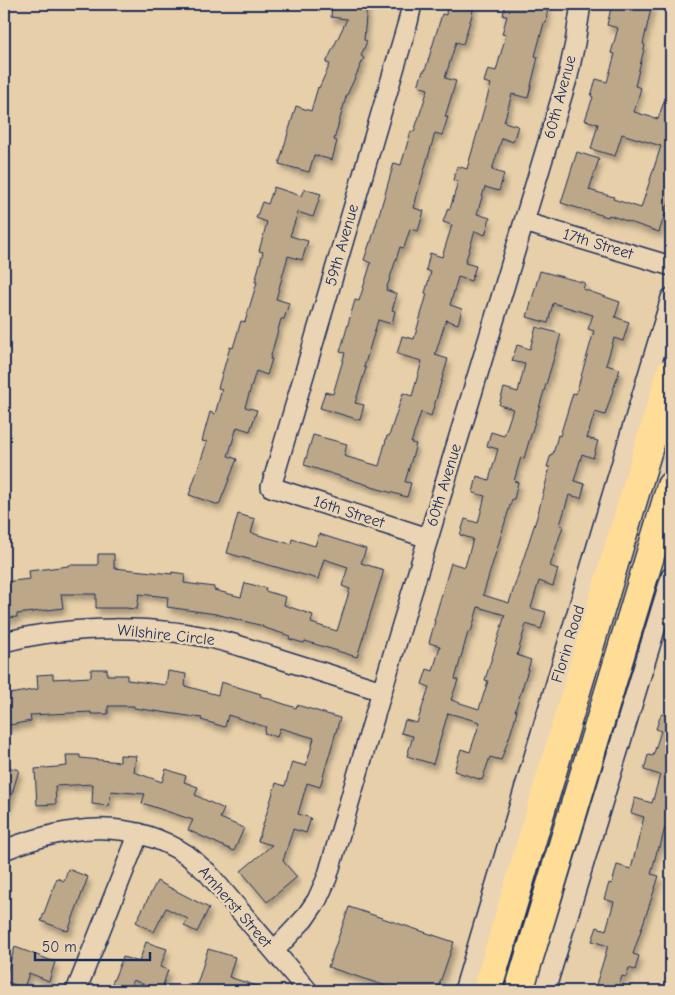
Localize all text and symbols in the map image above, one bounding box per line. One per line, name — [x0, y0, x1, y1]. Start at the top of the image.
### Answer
street label: 60th Avenue — [540, 53, 580, 141]
street label: 59th Avenue — [322, 202, 362, 288]
street label: 17th Street — [561, 225, 636, 263]
street label: 60th Avenue — [423, 441, 465, 529]
street label: 16th Street — [311, 492, 387, 532]
street label: Florin Road — [548, 603, 588, 685]
street label: Wilshire Circle — [116, 621, 216, 649]
street label: Amherst Street — [195, 863, 276, 952]
scale bar — [35, 930, 150, 962]
text: 50 m — [42, 938, 77, 956]

